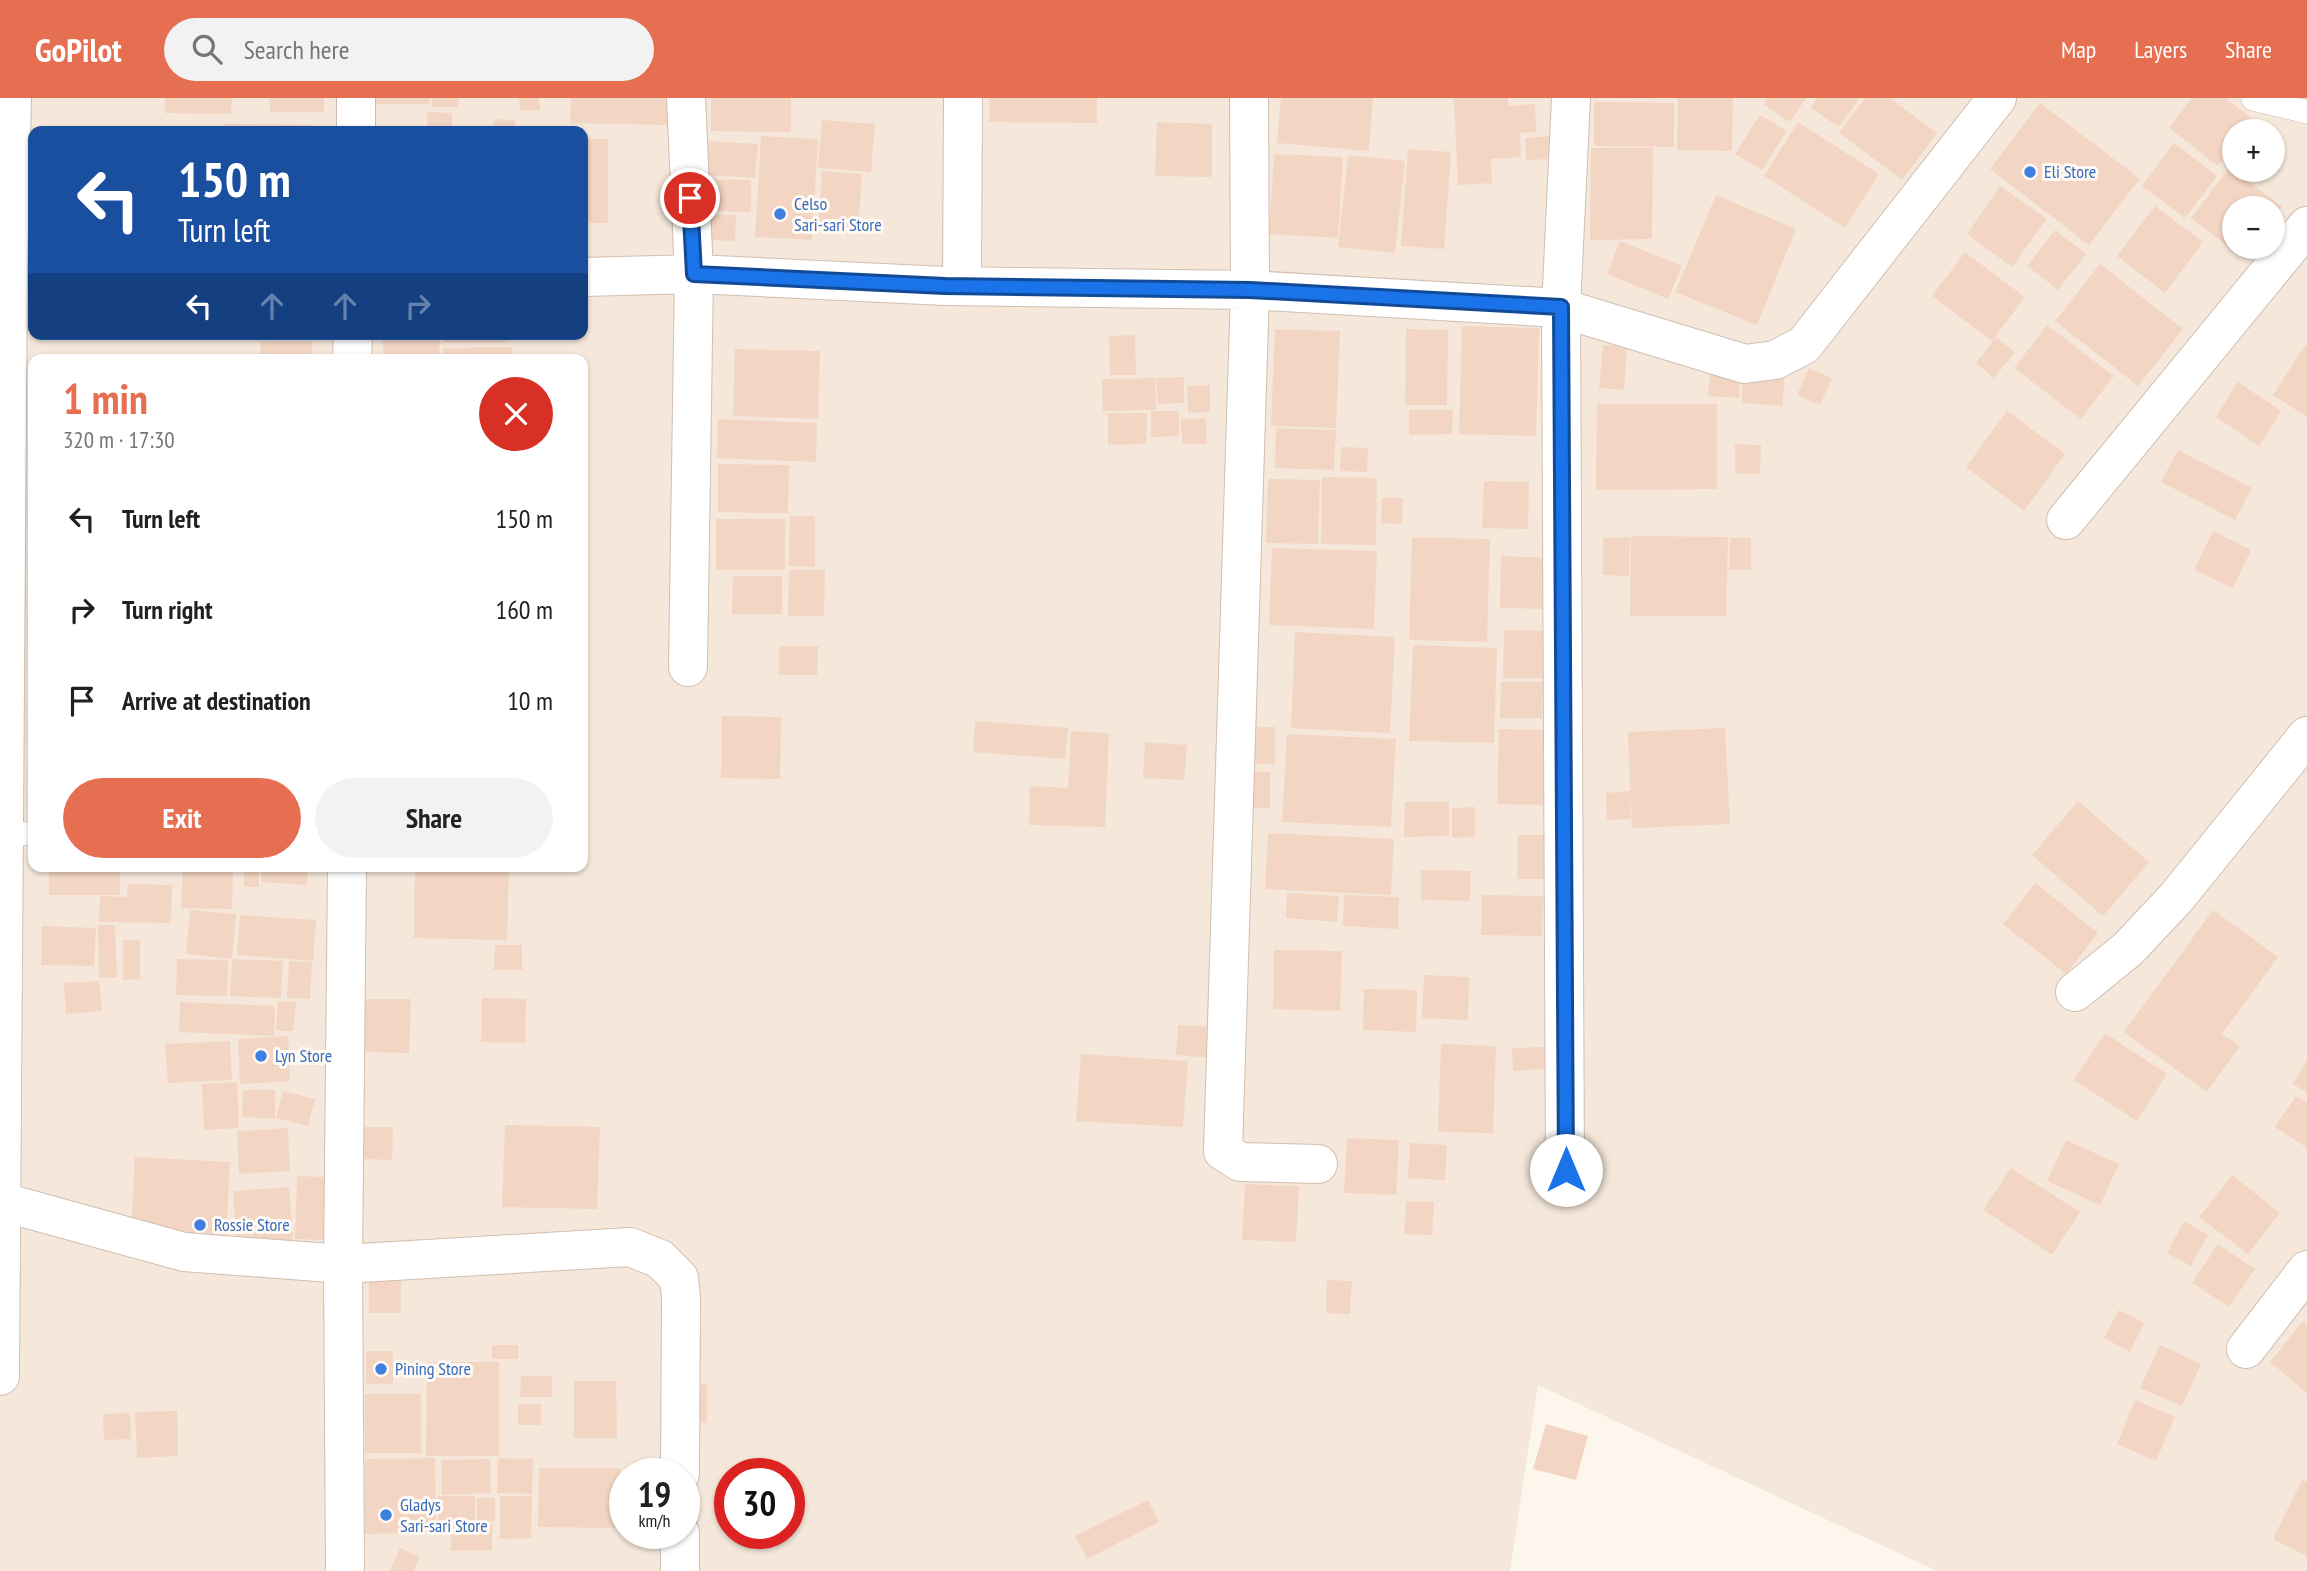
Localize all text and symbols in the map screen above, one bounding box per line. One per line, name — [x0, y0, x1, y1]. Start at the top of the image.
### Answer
search box — [164, 18, 654, 81]
text: GoPilot — [35, 28, 122, 71]
icon: search — [188, 30, 226, 68]
text: Search here — [244, 33, 349, 66]
text: Map — [2061, 34, 2096, 65]
text: Layers — [2134, 34, 2187, 65]
text: Share — [2225, 34, 2272, 65]
map controls — [2222, 119, 2285, 259]
button: + — [2222, 119, 2285, 182]
text: 150 m — [178, 147, 291, 211]
icon: left — [63, 154, 154, 245]
place label: Eli Store — [2044, 160, 2096, 183]
marker: Eli Store — [2022, 164, 2038, 180]
pin — [660, 168, 720, 228]
icon: arrive — [671, 179, 709, 217]
place label: Celso Sari-sari Store — [794, 192, 882, 236]
button: − — [2222, 196, 2285, 259]
marker: Celso Sari-sari Store — [772, 206, 788, 222]
text: Turn left — [178, 209, 270, 251]
icon: left — [180, 287, 218, 325]
icon: ahead — [253, 287, 291, 325]
icon: ahead — [326, 287, 364, 325]
icon: right — [399, 287, 437, 325]
text: 1 min — [63, 371, 148, 426]
button: close — [479, 377, 553, 451]
text: 320 m · 17:30 — [63, 425, 175, 454]
icon: left — [63, 500, 101, 538]
text: Turn left — [122, 502, 200, 535]
text: 150 m — [495, 502, 553, 535]
icon: right — [63, 591, 101, 629]
text: Turn right — [122, 593, 213, 626]
text: 160 m — [495, 593, 553, 626]
icon: arrive — [63, 682, 101, 720]
text: Arrive at destination — [122, 684, 311, 717]
text: 10 m — [507, 684, 553, 717]
button: Exit — [63, 778, 301, 858]
button: Share — [315, 778, 553, 858]
place label: Lyn Store — [275, 1044, 332, 1067]
marker: Lyn Store — [253, 1048, 269, 1064]
position arrow — [1529, 1133, 1603, 1207]
place label: Rossie Store — [214, 1213, 290, 1236]
marker: Rossie Store — [192, 1217, 208, 1233]
place label: Pining Store — [395, 1357, 471, 1380]
marker: Pining Store — [373, 1361, 389, 1377]
speed limit sign: 30 — [714, 1458, 805, 1549]
text: 19 — [638, 1471, 671, 1517]
place label: Gladys Sari-sari Store — [400, 1493, 488, 1537]
marker: Gladys Sari-sari Store — [378, 1507, 394, 1523]
text: km/h — [639, 1509, 670, 1532]

